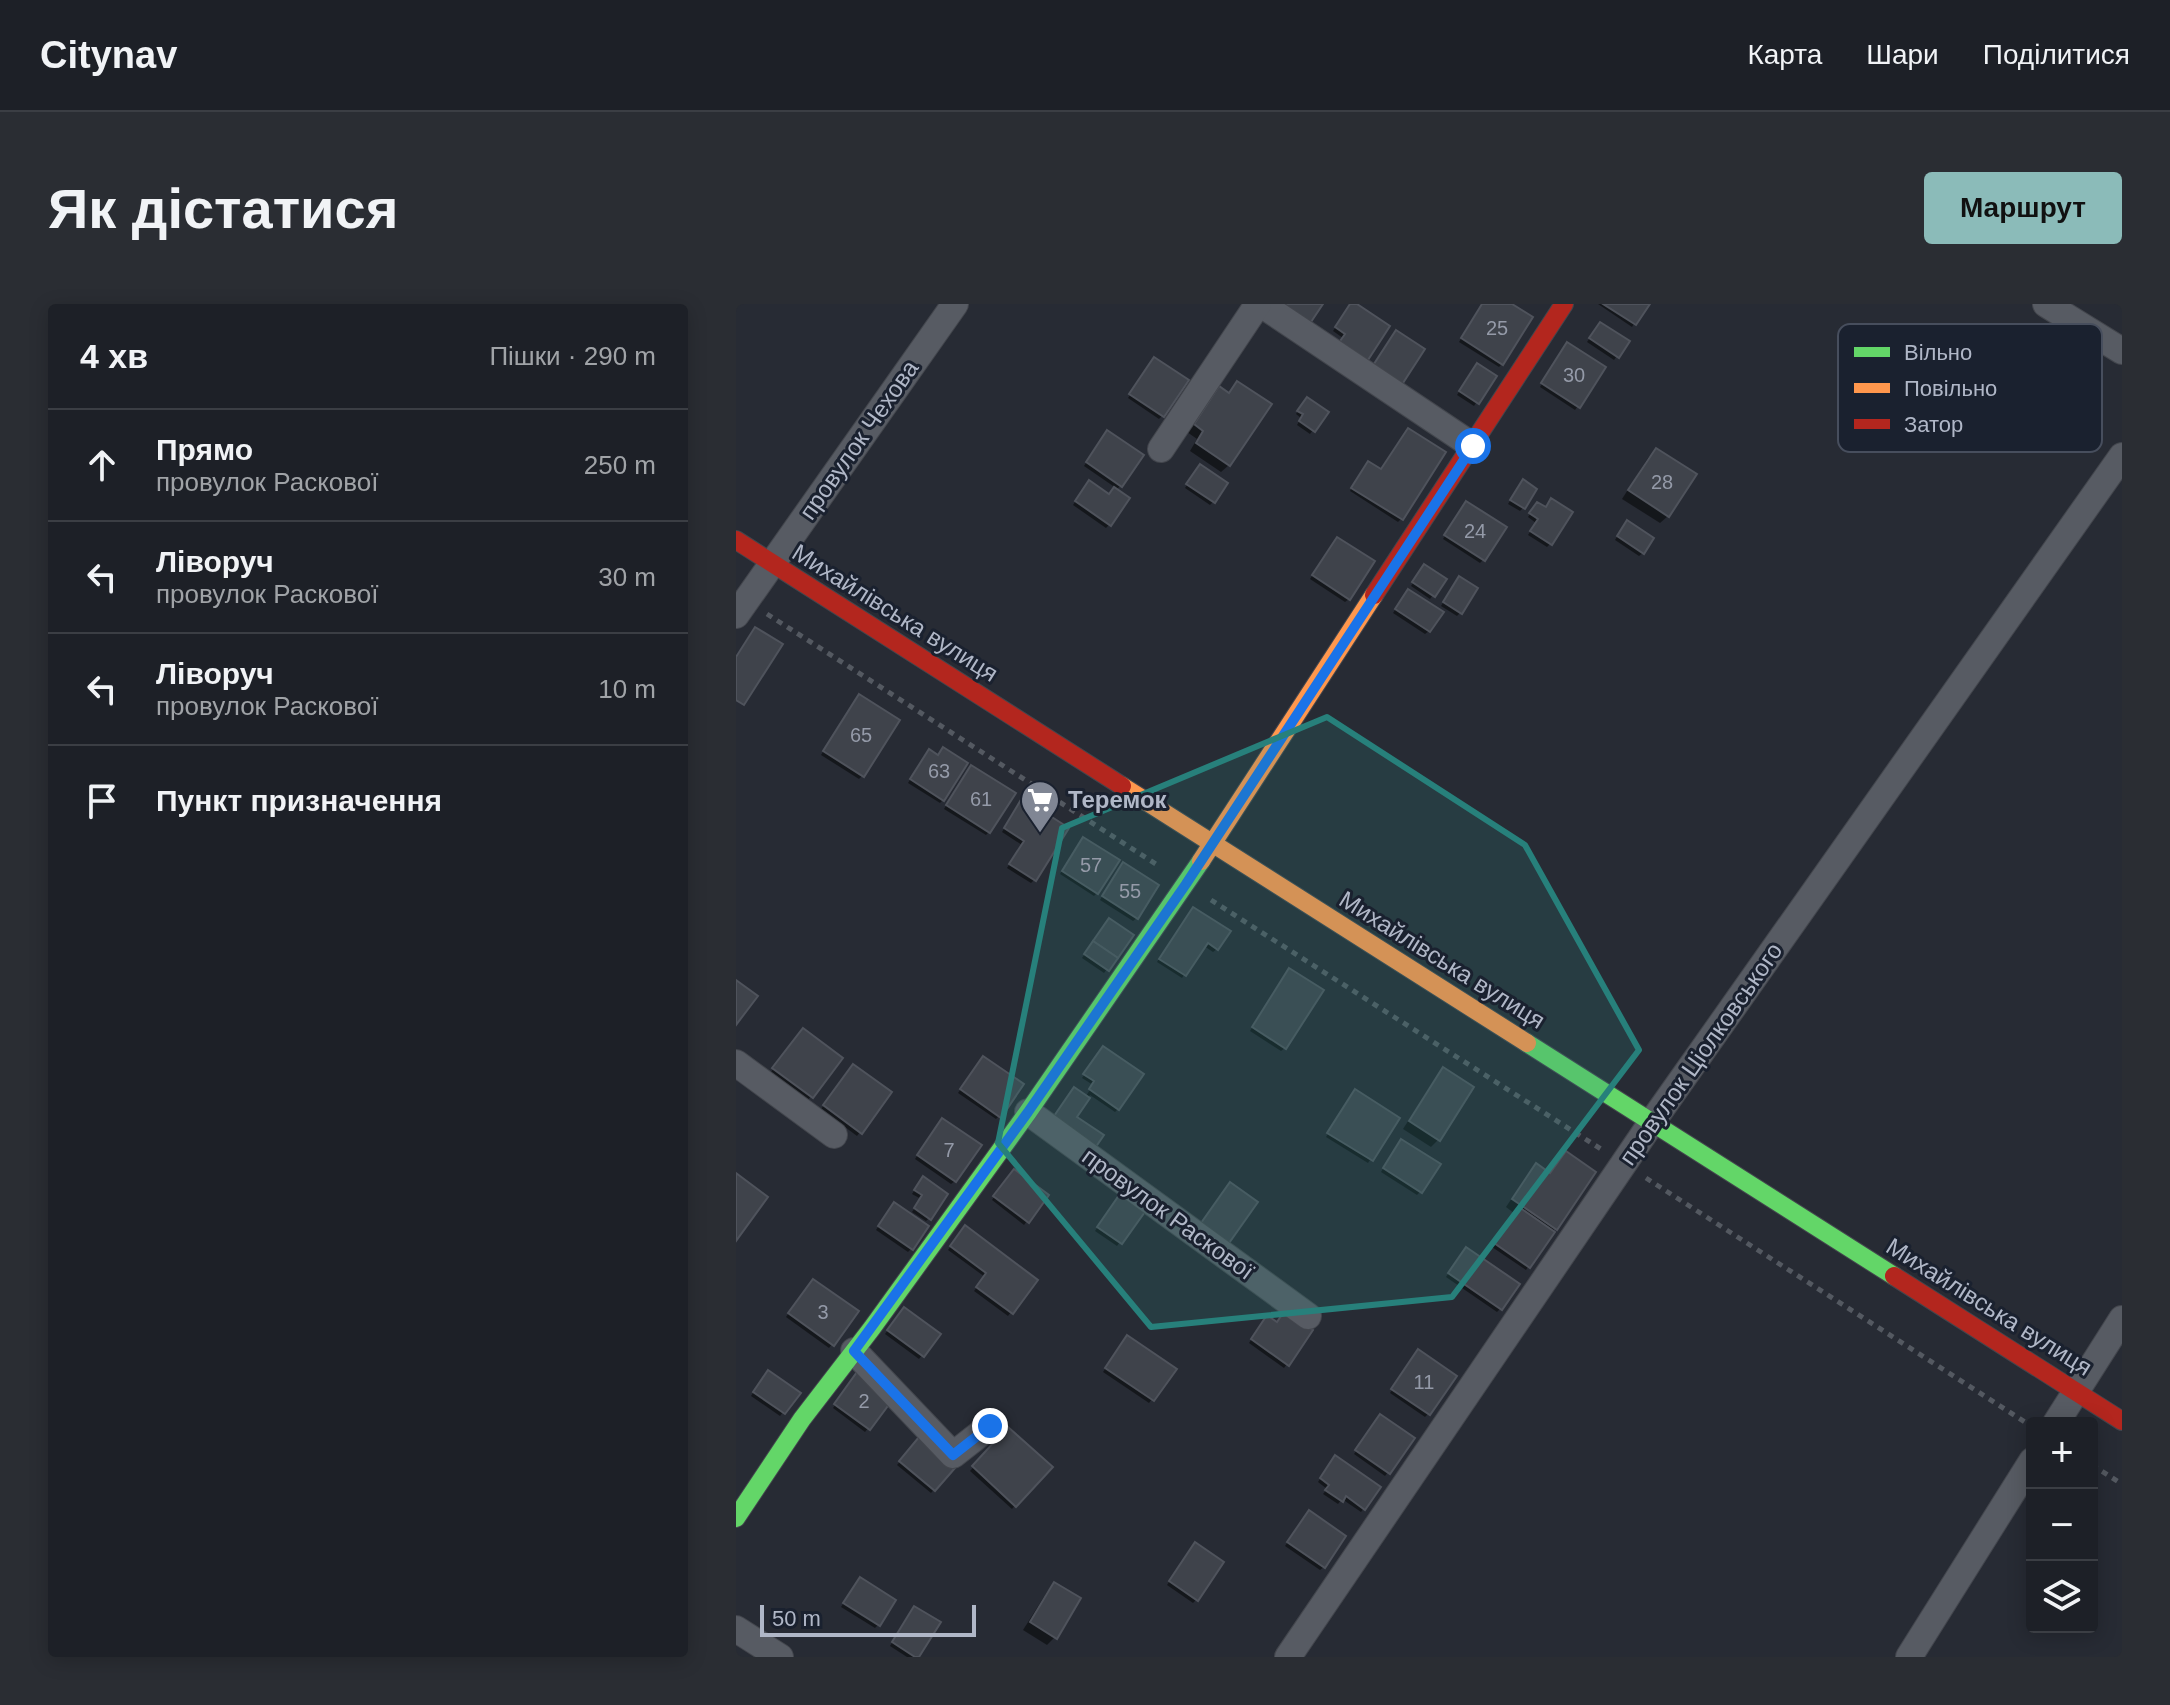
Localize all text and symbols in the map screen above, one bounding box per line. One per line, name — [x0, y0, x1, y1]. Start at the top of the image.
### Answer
text: Citynav — [40, 34, 177, 76]
text: Карта — [1747, 39, 1822, 70]
text: Шари — [1866, 39, 1939, 70]
text: Поділитися — [1983, 39, 2130, 70]
button: Маршрут — [1924, 172, 2122, 244]
text: Як дістатися — [48, 177, 398, 240]
house number: 25 — [1486, 317, 1508, 339]
legend — [1838, 324, 2102, 452]
text: 4 хв — [80, 337, 148, 375]
text: Вільно — [1904, 340, 1972, 365]
text: Пішки · 290 m — [489, 341, 656, 371]
street label: провулок Чехова — [794, 354, 924, 524]
house number: 30 — [1563, 364, 1585, 386]
text: Повільно — [1904, 376, 1997, 401]
text: Затор — [1904, 412, 1963, 437]
route start — [1455, 428, 1491, 464]
text: Прямо — [156, 433, 253, 466]
icon: ahead — [80, 443, 124, 487]
text: 250 m — [584, 450, 656, 480]
text: провулок Раскової — [156, 467, 378, 497]
house number: 28 — [1651, 471, 1673, 493]
house number: 24 — [1464, 520, 1486, 542]
street label: Михайлівська вулиця — [788, 538, 1003, 687]
text: Ліворуч — [156, 545, 274, 578]
icon: left — [80, 555, 124, 599]
text: 30 m — [598, 562, 656, 592]
text: провулок Раскової — [156, 579, 378, 609]
text: Ліворуч — [156, 657, 274, 690]
icon: left — [80, 667, 124, 711]
text: 10 m — [598, 674, 656, 704]
text: провулок Раскової — [156, 691, 378, 721]
house number: 65 — [850, 724, 872, 746]
house number: 63 — [928, 760, 950, 782]
icon: arrive — [80, 779, 124, 823]
supermarket icon: Теремок — [1019, 779, 1061, 834]
text: Пункт призначення — [156, 784, 442, 817]
place label: Теремок — [1068, 786, 1168, 813]
house number: 61 — [970, 788, 992, 810]
house number: 57 — [1080, 854, 1102, 876]
house number: 55 — [1119, 880, 1141, 902]
street label: Михайлівська вулиця — [1335, 885, 1550, 1034]
street label: провулок Ціолковського — [1614, 937, 1788, 1170]
house number: 7 — [943, 1139, 955, 1161]
street label: провулок Раскової — [1077, 1142, 1260, 1285]
street label: Михайлівська вулиця — [1882, 1232, 2097, 1381]
house number: 3 — [817, 1301, 829, 1323]
house number: 11 — [1414, 1371, 1434, 1393]
house number: 2 — [858, 1390, 870, 1412]
route end — [972, 1408, 1008, 1444]
map controls — [2026, 1417, 2098, 1633]
button: + — [2026, 1417, 2098, 1489]
button: − — [2026, 1489, 2098, 1561]
button: layers — [2026, 1561, 2098, 1633]
scale bar — [760, 1601, 976, 1637]
text: 50 m — [772, 1606, 821, 1631]

